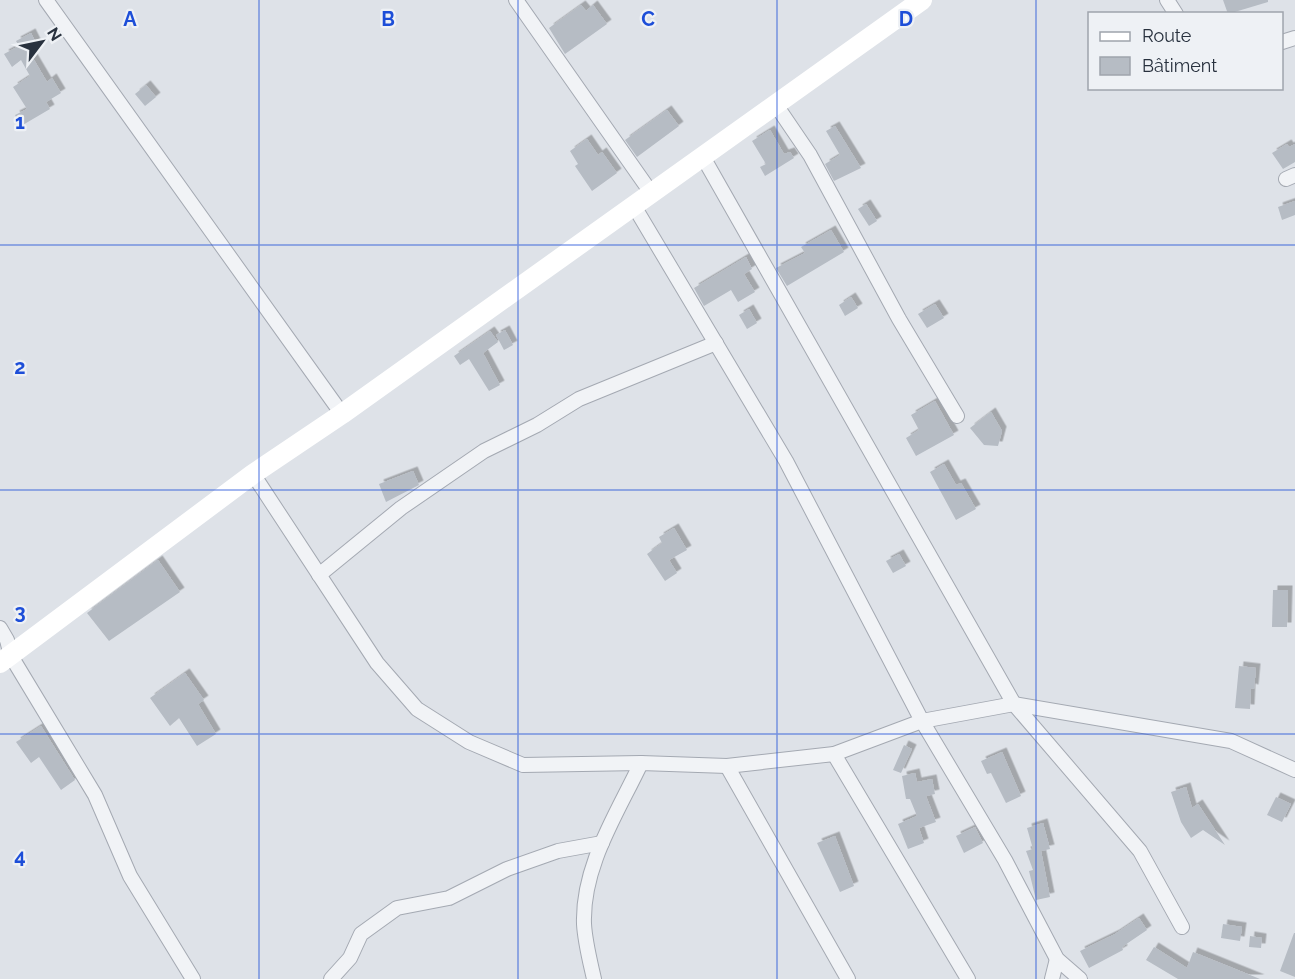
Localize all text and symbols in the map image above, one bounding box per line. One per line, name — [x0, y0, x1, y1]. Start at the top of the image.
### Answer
text: A — [123, 7, 137, 31]
text: B — [381, 7, 395, 31]
text: C — [641, 7, 655, 31]
text: D — [899, 7, 913, 31]
north arrow — [12, 12, 72, 72]
legend — [1088, 12, 1283, 90]
text: N — [43, 24, 66, 45]
text: Route — [1142, 25, 1192, 46]
text: Bâtiment — [1142, 55, 1217, 76]
text: 1 — [15, 110, 25, 134]
text: 2 — [14, 355, 26, 379]
text: 3 — [14, 600, 26, 624]
text: 4 — [14, 844, 26, 868]

